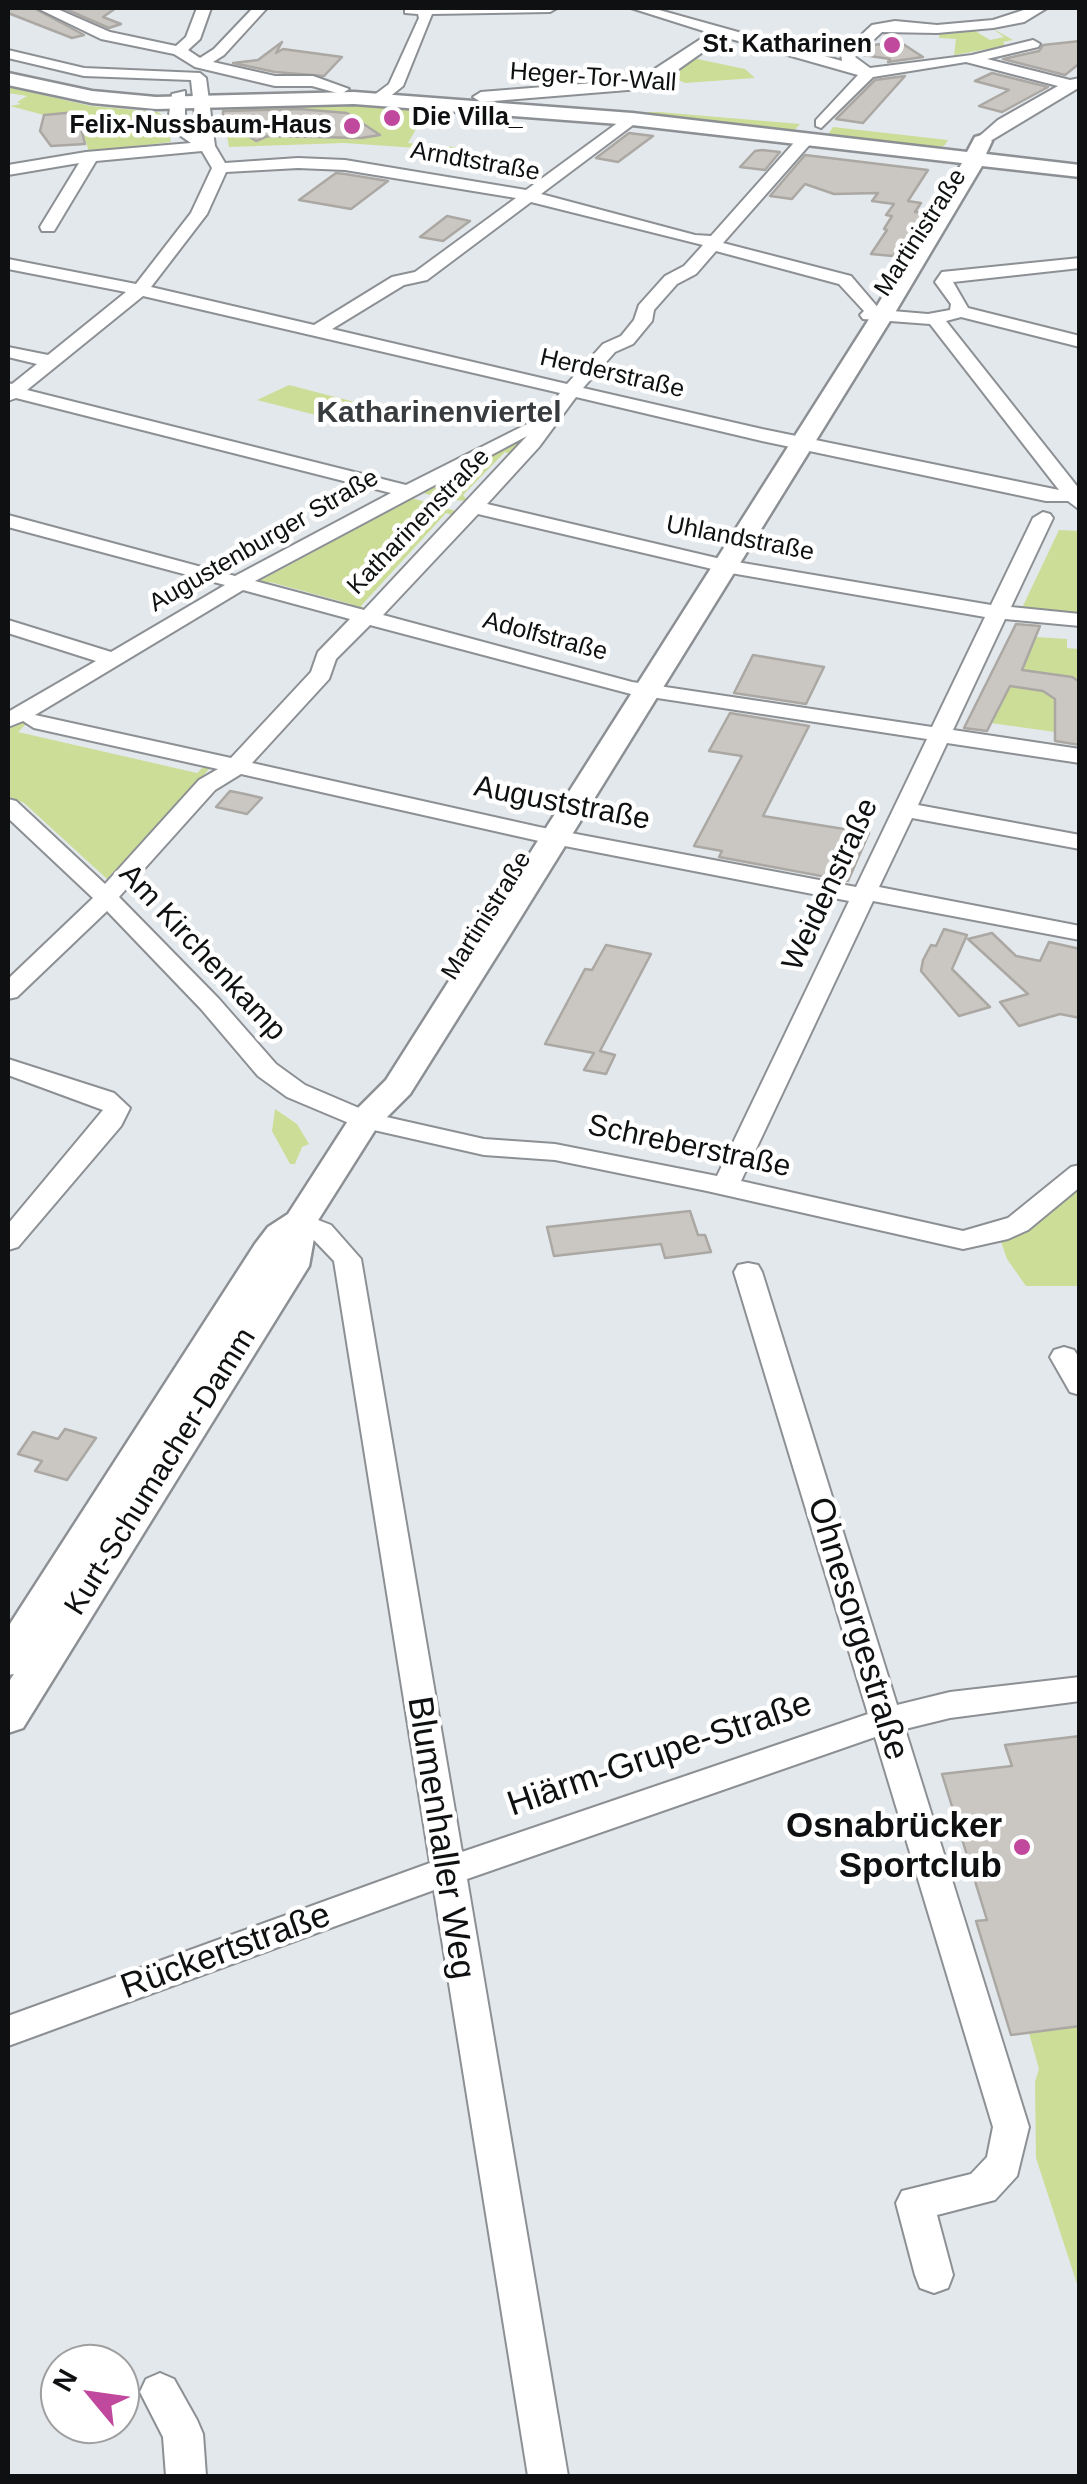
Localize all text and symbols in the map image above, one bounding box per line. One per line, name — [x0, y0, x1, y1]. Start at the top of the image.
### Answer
place label: St. Katharinen — [703, 30, 872, 60]
marker: St. Katharinen — [881, 34, 903, 56]
street label: Heger-Tor-Wall — [509, 57, 677, 99]
place label: Die Villa_ — [412, 103, 523, 133]
marker: Die Villa_ — [381, 107, 403, 129]
place label: Felix-Nussbaum-Haus — [69, 111, 332, 141]
marker: Felix-Nussbaum-Haus — [341, 115, 363, 137]
street label: Arndtstraße — [408, 136, 542, 188]
street label: Martinistraße — [869, 164, 973, 302]
street label: Herderstraße — [537, 343, 687, 405]
district label: Katharinenviertel — [316, 396, 562, 432]
street label: Katharinenstraße — [342, 443, 496, 601]
street label: Augustenburger Straße — [144, 463, 384, 619]
street label: Uhlandstraße — [663, 510, 817, 568]
street label: Adolfstraße — [479, 606, 611, 668]
street label: Auguststraße — [471, 769, 653, 839]
street label: Weidenstraße — [775, 793, 887, 977]
street label: Martinistraße — [436, 846, 538, 986]
street label: Am Kirchenkamp — [111, 857, 293, 1049]
street label: Schreberstraße — [584, 1108, 794, 1186]
street label: Kurt-Schumacher-Damm — [58, 1322, 264, 1622]
street label: Ohnesorgestraße — [797, 1493, 917, 1765]
street label: Hiärm-Grupe-Straße — [502, 1683, 818, 1827]
street label: Blumenhaller Weg — [397, 1694, 483, 1982]
place label: Osnabrücker Sportclub — [786, 1806, 1002, 1888]
marker: Osnabrücker Sportclub — [1011, 1836, 1033, 1858]
street label: Rückertstraße — [116, 1895, 336, 2009]
north arrow — [40, 2344, 140, 2444]
text: N — [47, 2364, 84, 2397]

